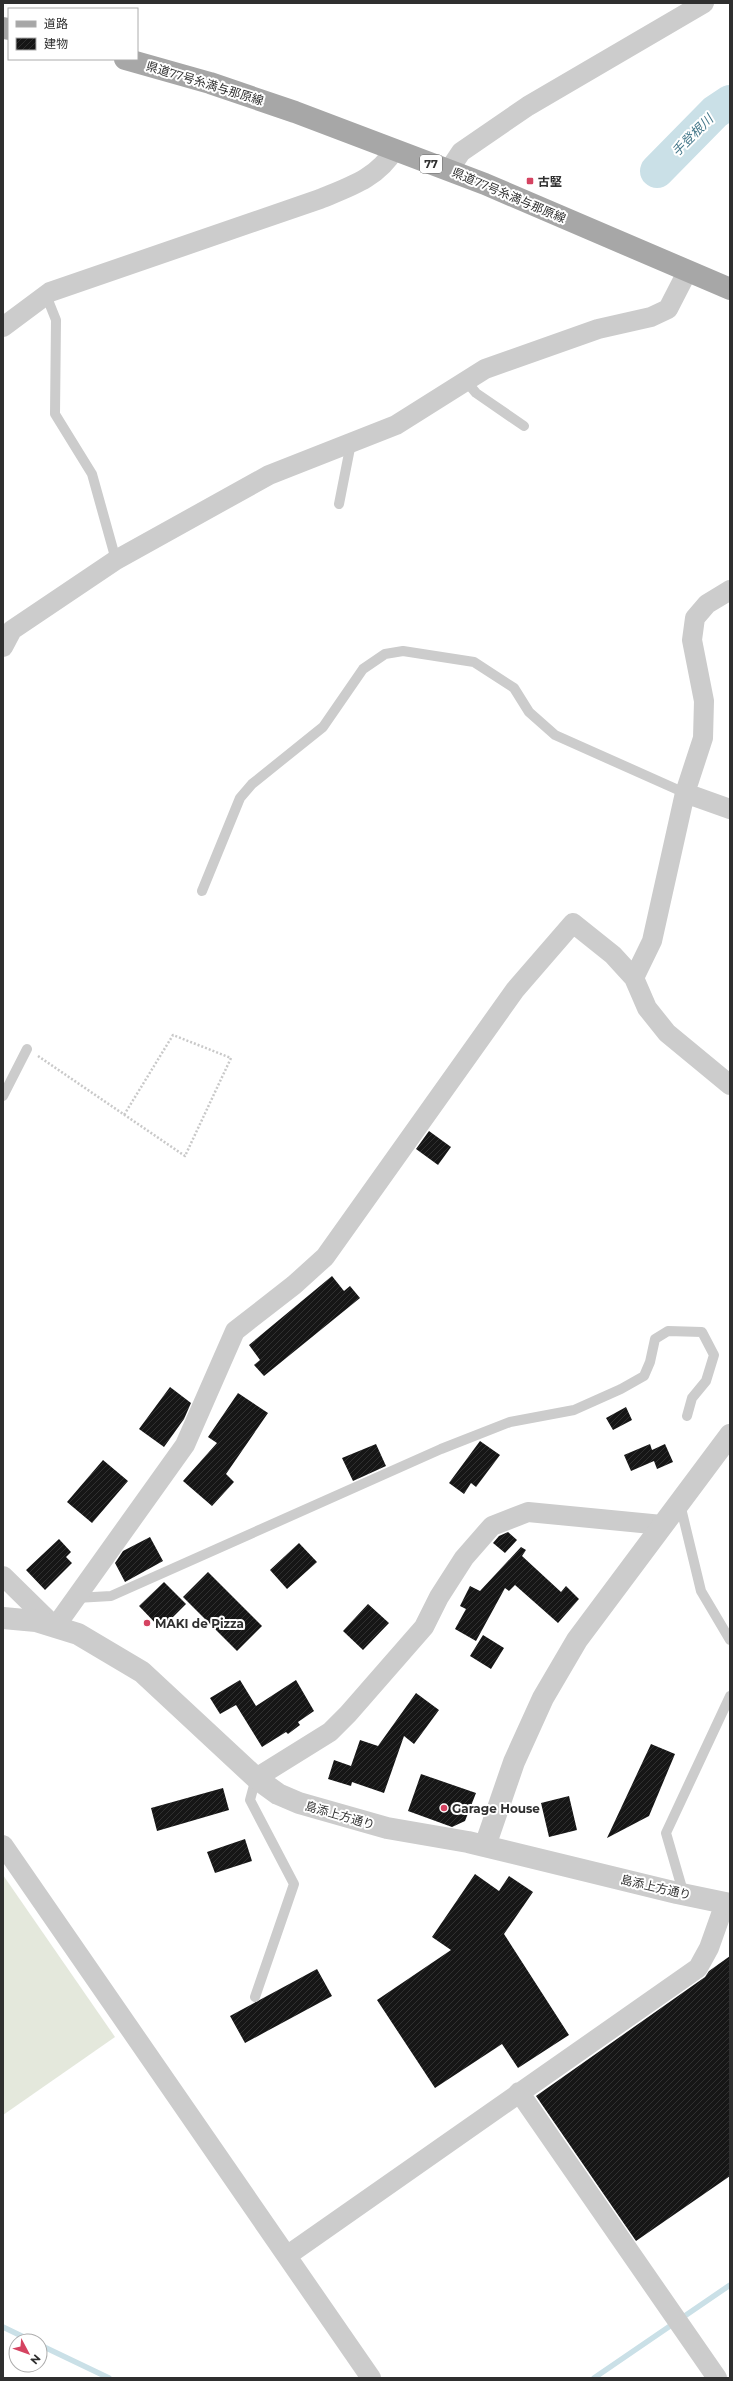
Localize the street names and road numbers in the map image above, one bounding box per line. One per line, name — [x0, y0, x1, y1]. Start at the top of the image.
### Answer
street label: 県道77号糸満与那原線 — [144, 58, 266, 108]
road number: 77 — [420, 155, 442, 173]
street label: 県道77号糸満与那原線 — [450, 164, 568, 226]
street label: 島添上方通り — [303, 1798, 377, 1832]
street label: 島添上方通り — [619, 1872, 693, 1902]

